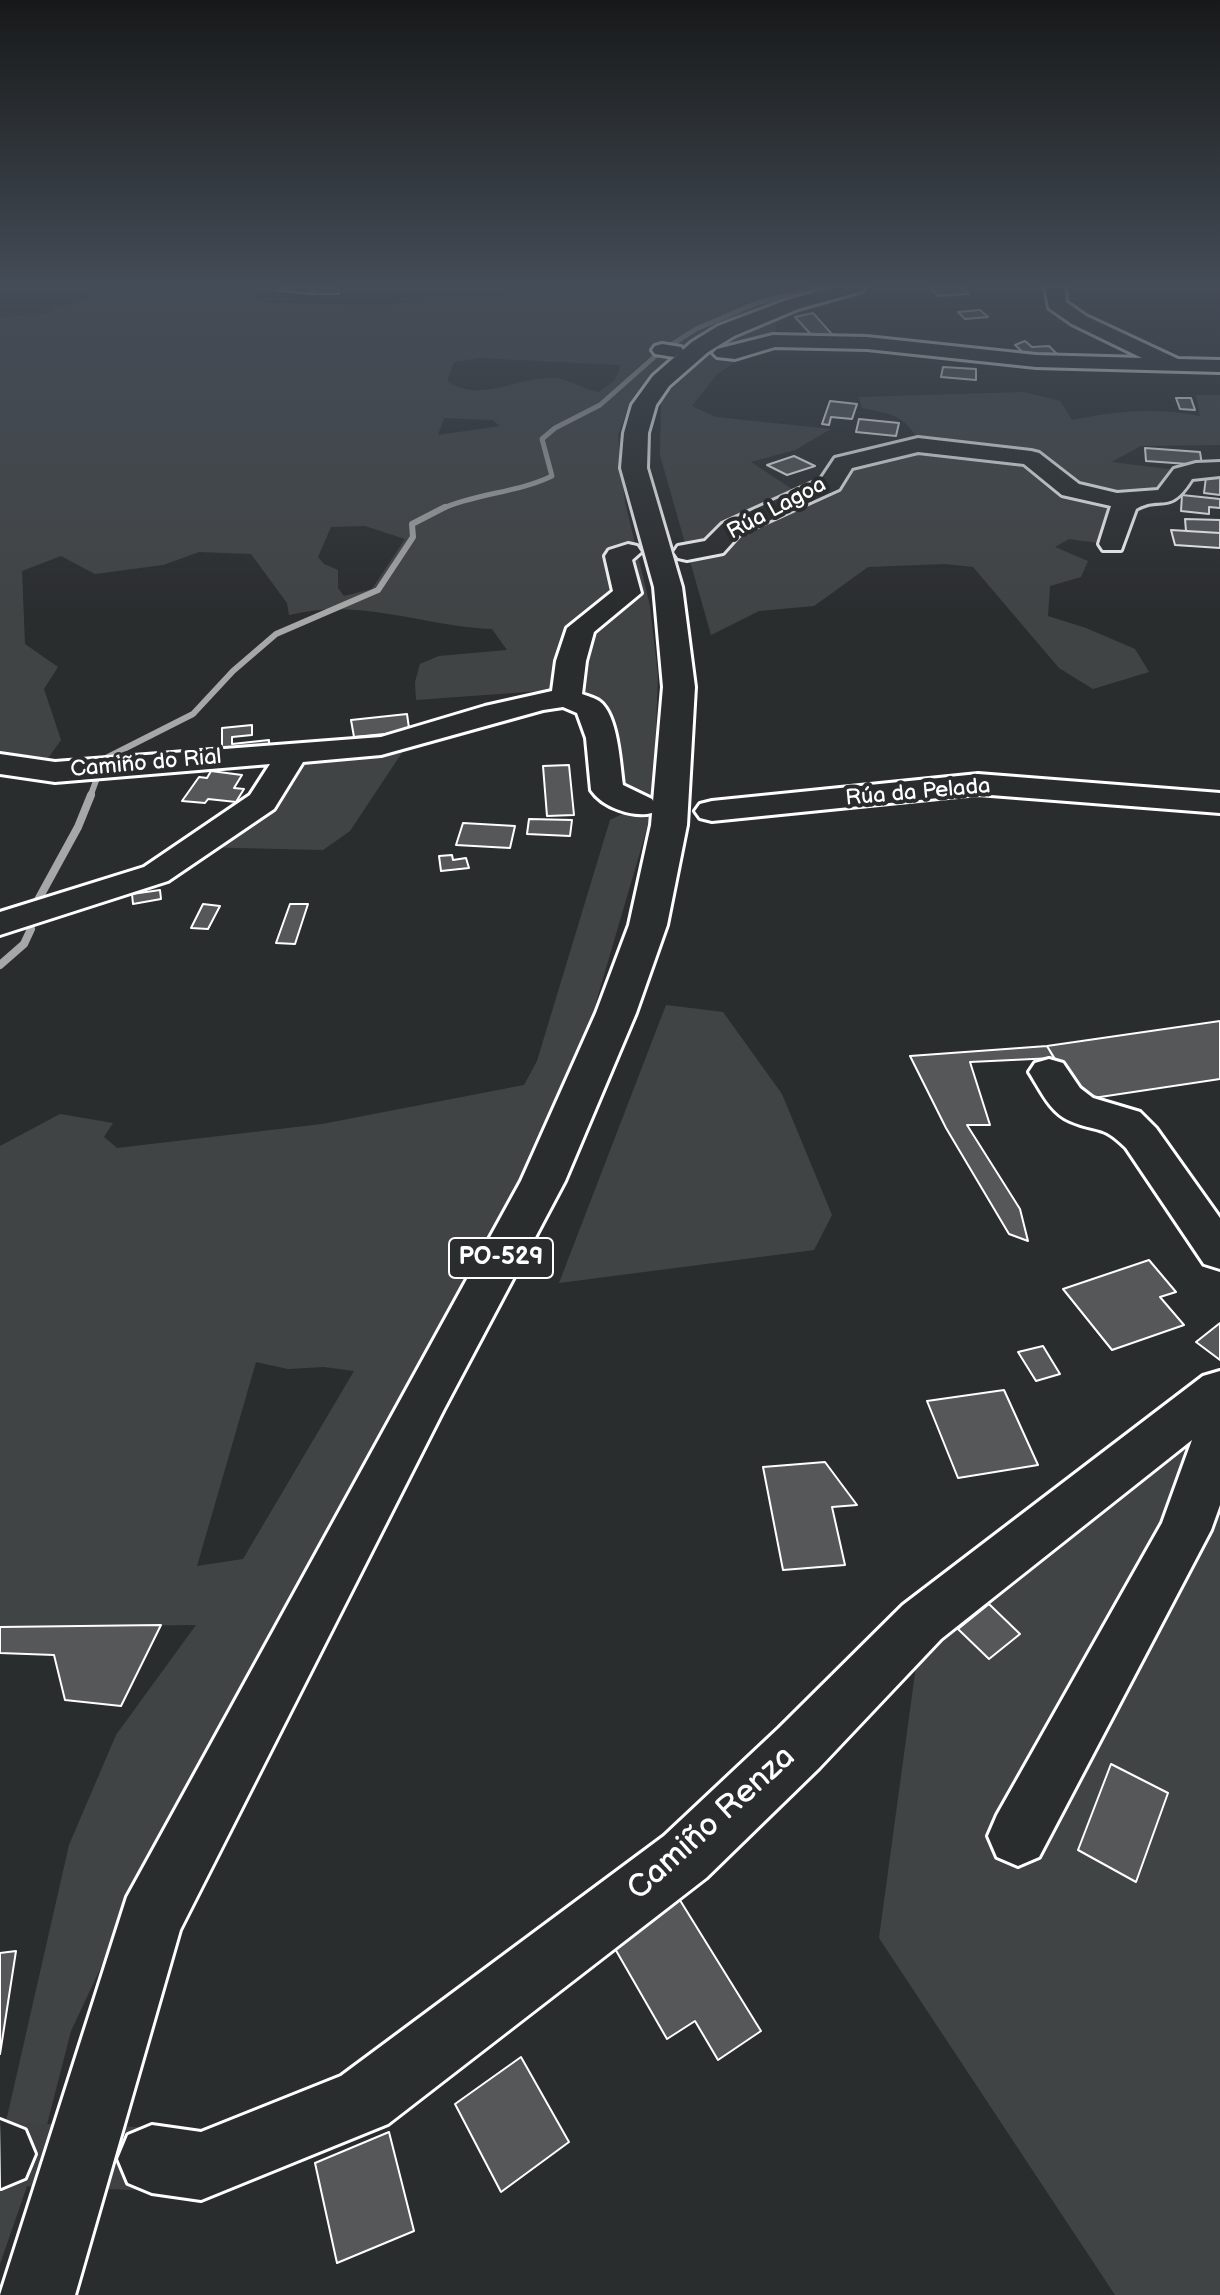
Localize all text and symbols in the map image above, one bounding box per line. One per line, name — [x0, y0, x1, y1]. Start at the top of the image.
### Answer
street label: Rúa Lagoa — [723, 472, 831, 546]
street label: Camiño do Rial — [69, 744, 223, 784]
street label: Rúa da Pelada — [844, 774, 992, 812]
road number: PO-529 — [449, 1238, 553, 1278]
street label: Camiño Renza — [620, 1739, 804, 1909]

